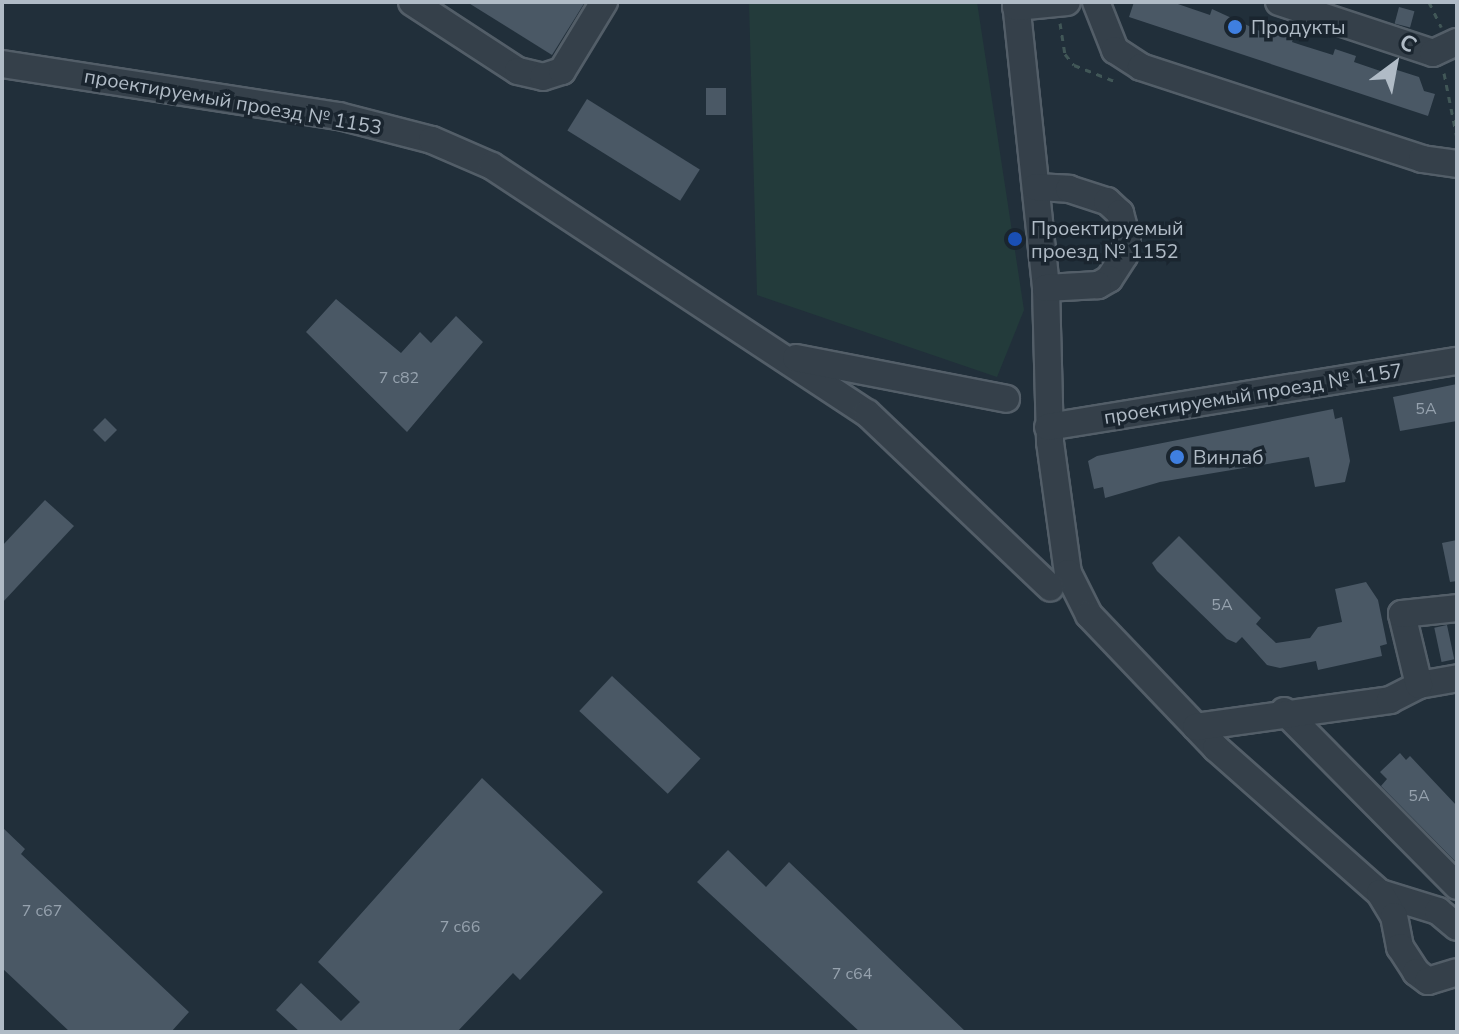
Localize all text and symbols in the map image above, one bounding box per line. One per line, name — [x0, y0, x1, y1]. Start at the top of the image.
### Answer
place label: Продукты — [1251, 15, 1346, 39]
marker: Продукты — [1226, 18, 1244, 36]
north arrow — [1355, 24, 1435, 104]
text: С — [1393, 27, 1422, 60]
street label: проектируемый проезд № 1153 — [82, 64, 384, 140]
place label: Проектируемый проезд № 1152 — [1031, 216, 1184, 263]
marker: Проектируемый проезд № 1152 — [1006, 230, 1024, 248]
street label: проектируемый проезд № 1157 — [1102, 359, 1404, 429]
house number: 7 c82 — [379, 368, 419, 388]
house number: 5А — [1415, 399, 1437, 419]
place label: Винлаб — [1193, 445, 1264, 469]
marker: Винлаб — [1168, 448, 1186, 466]
house number: 5А — [1211, 595, 1233, 615]
house number: 5А — [1408, 786, 1430, 806]
house number: 7 с67 — [22, 901, 62, 921]
house number: 7 с66 — [440, 917, 480, 937]
house number: 7 с64 — [832, 964, 872, 984]

